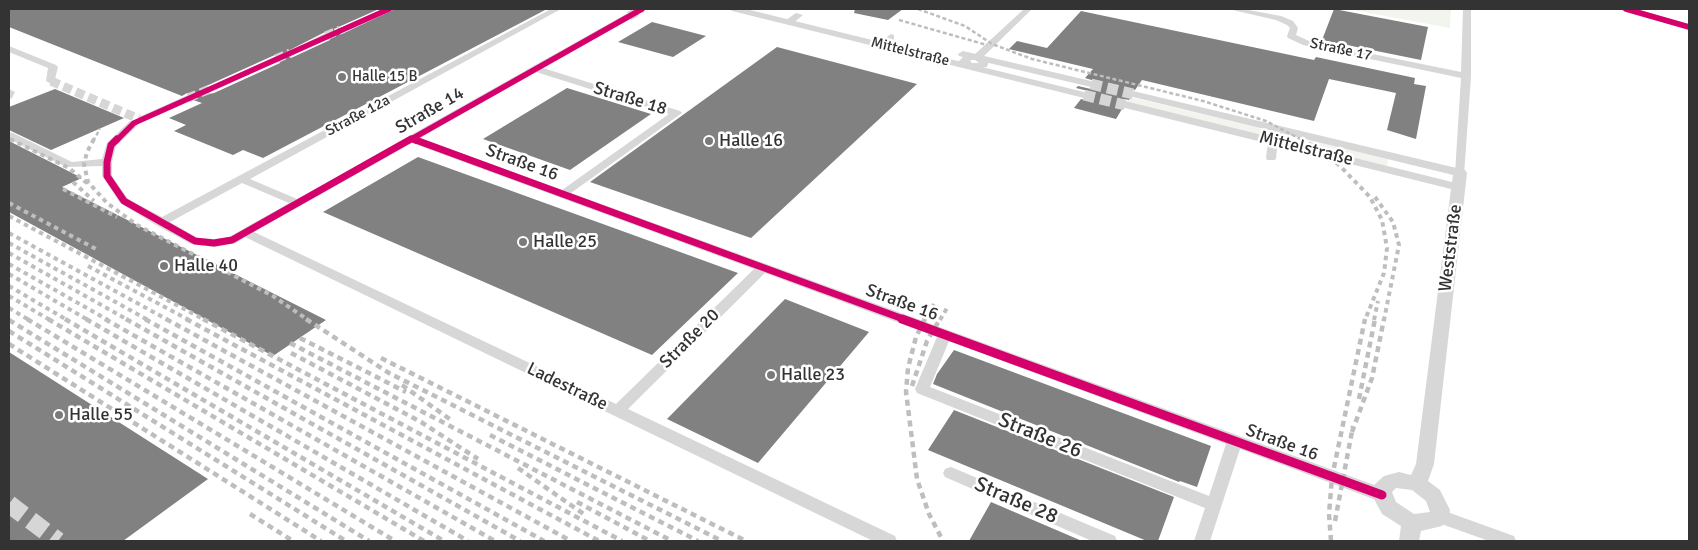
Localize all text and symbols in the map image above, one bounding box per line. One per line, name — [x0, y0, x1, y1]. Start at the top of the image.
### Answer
street label: Mittelstraße — [869, 34, 951, 70]
street label: Straße 17 — [1308, 35, 1374, 65]
place label: Halle 15 B — [352, 68, 418, 86]
marker: Halle 15 B — [336, 71, 348, 83]
street label: Straße 18 — [591, 78, 669, 120]
street label: Straße 14 — [392, 83, 468, 139]
street label: Straße 12a — [323, 91, 393, 141]
street label: Mittelstraße — [1257, 127, 1355, 171]
place label: Halle 16 — [719, 130, 783, 152]
marker: Halle 16 — [703, 135, 715, 147]
street label: Straße 16 — [483, 140, 561, 186]
street label: Weststraße — [1435, 203, 1467, 293]
place label: Halle 25 — [533, 231, 597, 253]
marker: Halle 25 — [517, 236, 529, 248]
place label: Halle 40 — [174, 255, 238, 277]
marker: Halle 40 — [158, 260, 170, 272]
street label: Straße 16 — [863, 280, 941, 326]
street label: Straße 20 — [656, 305, 724, 373]
street label: Ladestraße — [523, 358, 611, 416]
place label: Halle 23 — [781, 364, 845, 386]
marker: Halle 23 — [765, 369, 777, 381]
place label: Halle 55 — [69, 404, 133, 426]
street label: Straße 26 — [994, 408, 1086, 464]
marker: Halle 55 — [53, 409, 65, 421]
street label: Straße 16 — [1243, 420, 1321, 466]
street label: Straße 28 — [970, 472, 1062, 530]

